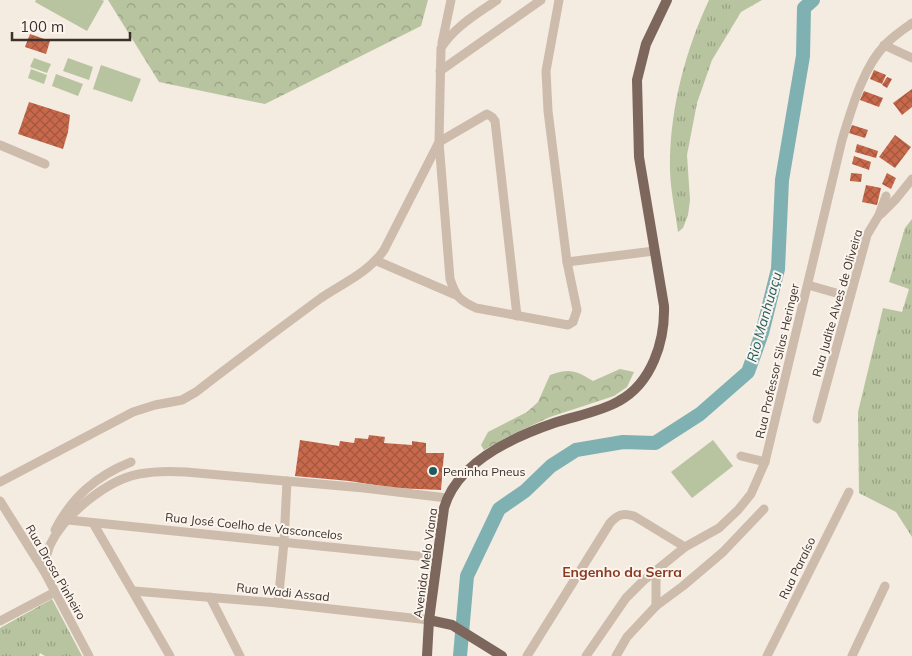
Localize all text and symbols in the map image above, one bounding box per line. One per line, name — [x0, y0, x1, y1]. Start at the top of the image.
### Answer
scale bar — [12, 10, 130, 42]
text: 100 m — [20, 17, 64, 36]
street label: Rua Judite Alves de Oliveira — [809, 227, 865, 379]
water label: Rio Manhuaçu — [743, 270, 785, 364]
street label: Rua Professor Silas Heringer — [752, 281, 802, 440]
place label: Peninha Pneus — [443, 464, 526, 479]
marker: Peninha Pneus — [427, 465, 439, 477]
street label: Avenida Melo Viana — [410, 507, 440, 619]
street label: Rua José Coelho de Vasconcelos — [164, 509, 344, 543]
street label: Rua Drosa Pinheiro — [23, 522, 89, 622]
street label: Rua Paraíso — [775, 534, 819, 602]
district label: Engenho da Serra — [562, 563, 682, 581]
street label: Rua Wadi Assad — [236, 580, 330, 604]

